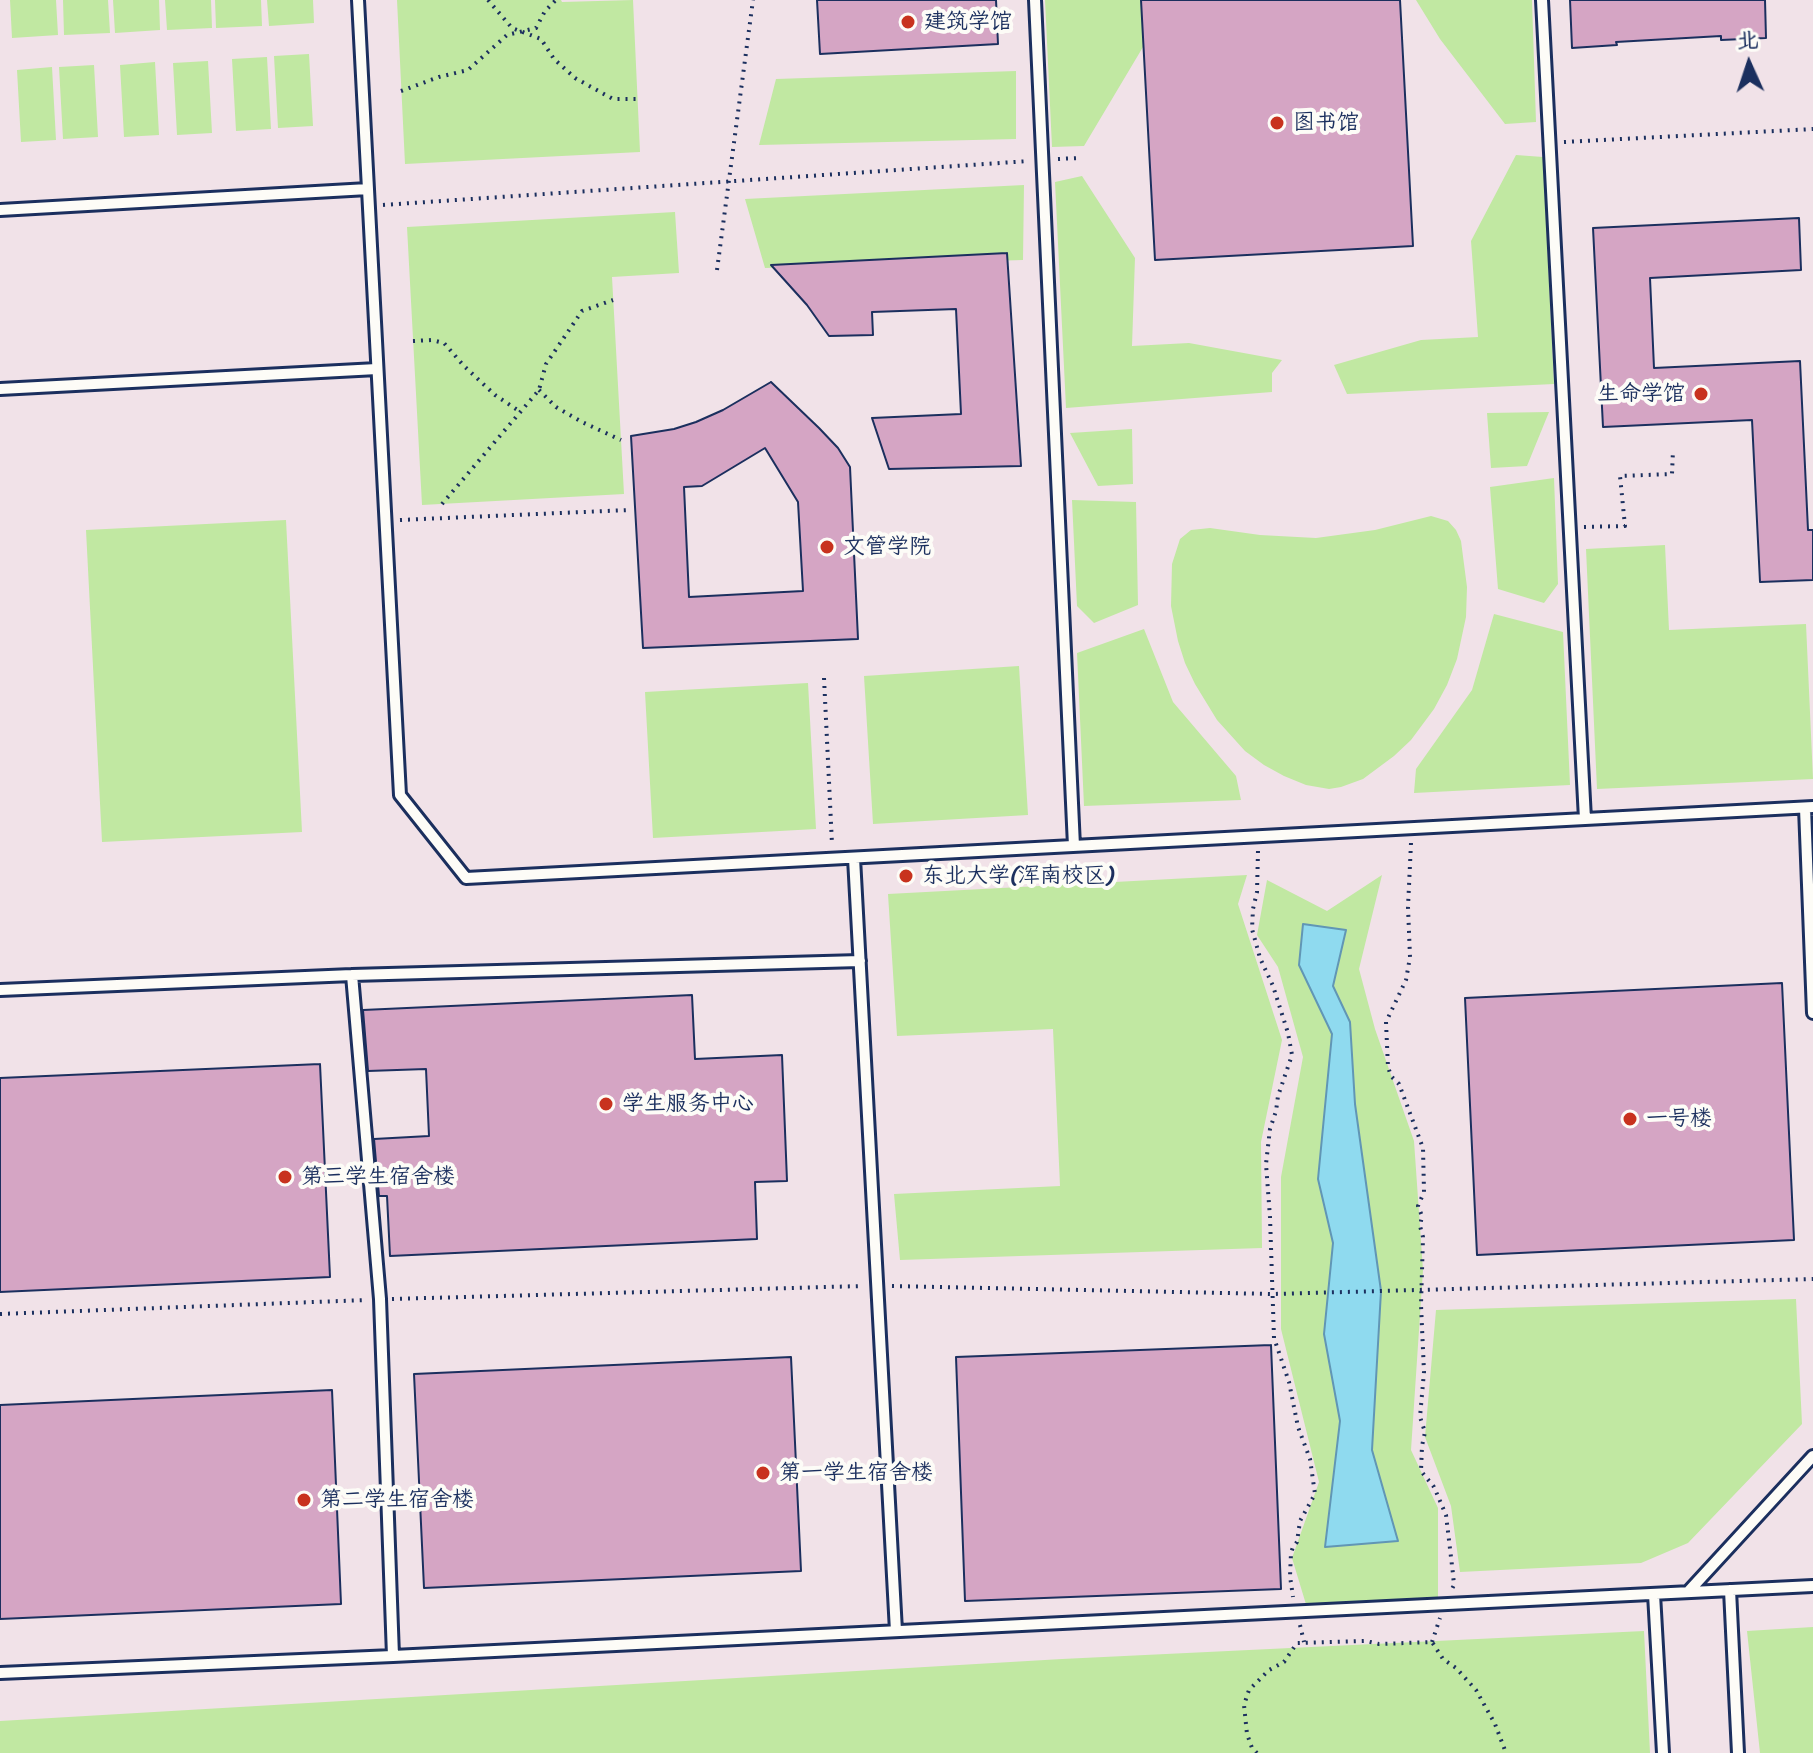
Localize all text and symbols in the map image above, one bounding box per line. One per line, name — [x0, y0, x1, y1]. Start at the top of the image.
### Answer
place label: 建筑学馆 — [924, 9, 1012, 35]
marker: 建筑学馆 — [899, 13, 917, 31]
text: 北 — [1736, 19, 1760, 60]
north arrow — [1709, 24, 1789, 104]
place label: 图书馆 — [1293, 110, 1359, 136]
marker: 图书馆 — [1268, 114, 1286, 132]
place label: 生命学馆 — [1597, 381, 1685, 407]
marker: 生命学馆 — [1692, 385, 1710, 403]
place label: 文管学院 — [843, 534, 931, 560]
marker: 文管学院 — [818, 538, 836, 556]
place label: 东北大学(浑南校区) — [922, 863, 1114, 889]
marker: 东北大学(浑南校区) — [897, 867, 915, 885]
place label: 学生服务中心 — [622, 1091, 754, 1117]
marker: 学生服务中心 — [597, 1095, 615, 1113]
place label: 一号楼 — [1646, 1106, 1712, 1132]
marker: 一号楼 — [1621, 1110, 1639, 1128]
place label: 第三学生宿舍楼 — [301, 1164, 455, 1190]
marker: 第三学生宿舍楼 — [276, 1168, 294, 1186]
place label: 第一学生宿舍楼 — [779, 1460, 933, 1486]
marker: 第一学生宿舍楼 — [754, 1464, 772, 1482]
place label: 第二学生宿舍楼 — [320, 1487, 474, 1513]
marker: 第二学生宿舍楼 — [295, 1491, 313, 1509]

